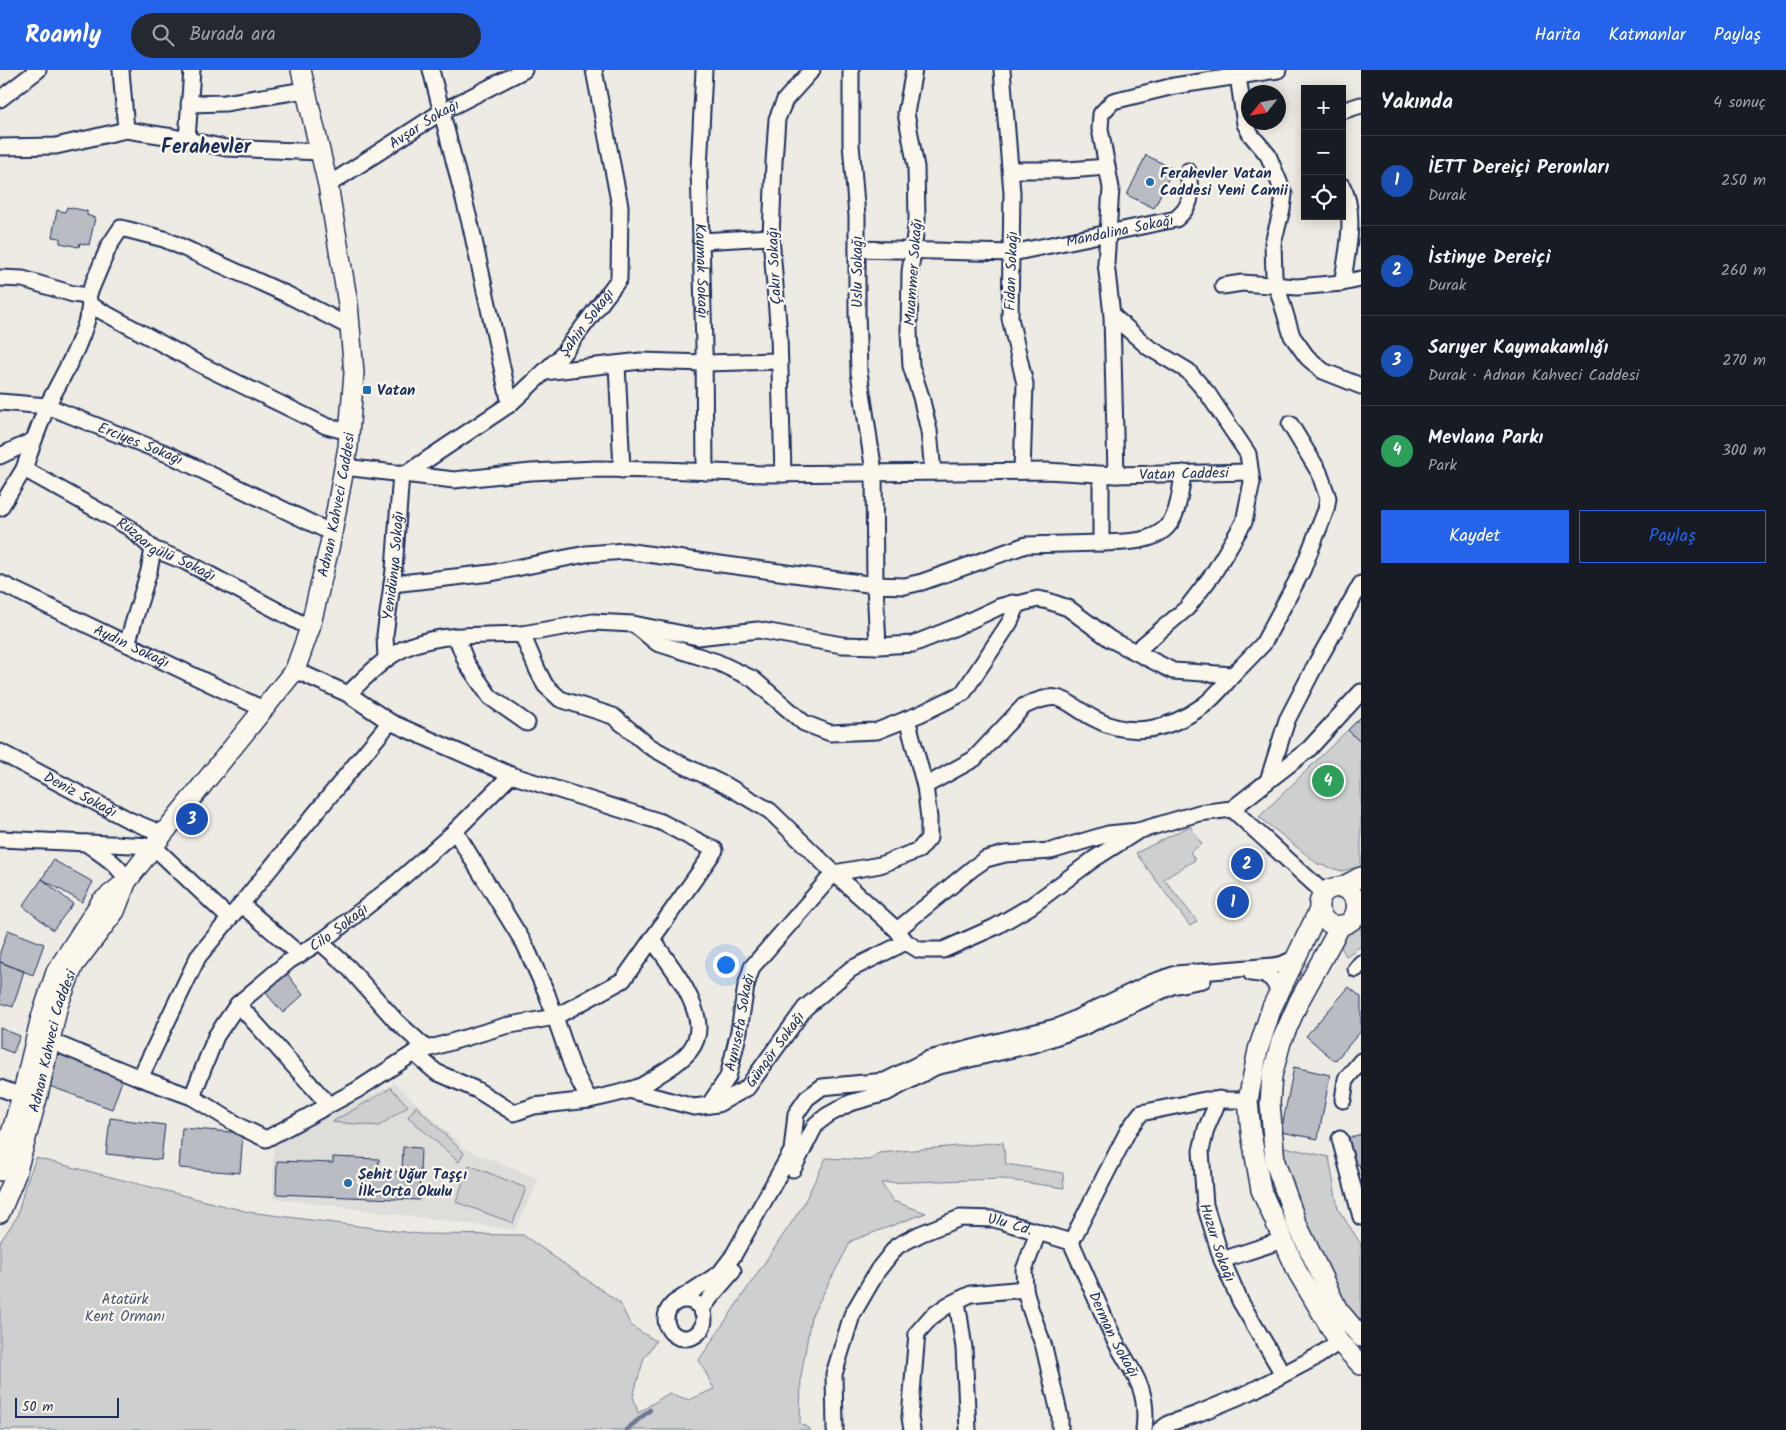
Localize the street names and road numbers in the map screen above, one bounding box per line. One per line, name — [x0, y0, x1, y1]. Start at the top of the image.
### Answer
street label: Avşar Sokağı — [384, 93, 464, 156]
street label: Mandalina Sokağı — [1064, 209, 1176, 255]
street label: Muammer Sokağı — [898, 218, 930, 327]
street label: Kaymak Sokağı — [688, 223, 714, 319]
street label: Çakır Sokağı — [761, 226, 789, 305]
street label: Fidan Sokağı — [999, 231, 1025, 311]
street label: Uslu Sokağı — [846, 236, 870, 308]
street label: Şahin Sokağı — [553, 284, 621, 362]
street label: Erciyes Sokağı — [94, 416, 187, 473]
street label: Adnan Kahveci Caddesi — [312, 430, 362, 580]
street label: Vatan Caddesi — [1139, 461, 1231, 487]
street label: Yenidünya Sokağı — [376, 510, 411, 622]
street label: Rüzgargülü Sokağı — [112, 512, 220, 589]
street label: Aydın Sokağı — [89, 619, 173, 675]
street label: Deniz Sokağı — [39, 766, 121, 825]
street label: Cilo Sokağı — [305, 898, 374, 959]
street label: Adnan Kahveci Caddesi — [23, 965, 84, 1115]
street label: Aynısefa Sokağı — [719, 970, 762, 1074]
street label: Güngör Sokağı — [740, 1007, 812, 1093]
street label: Huzur Sokağı — [1192, 1200, 1241, 1286]
street label: Ulu Cd. — [987, 1208, 1035, 1243]
street label: Derman Sokağı — [1081, 1288, 1145, 1382]

